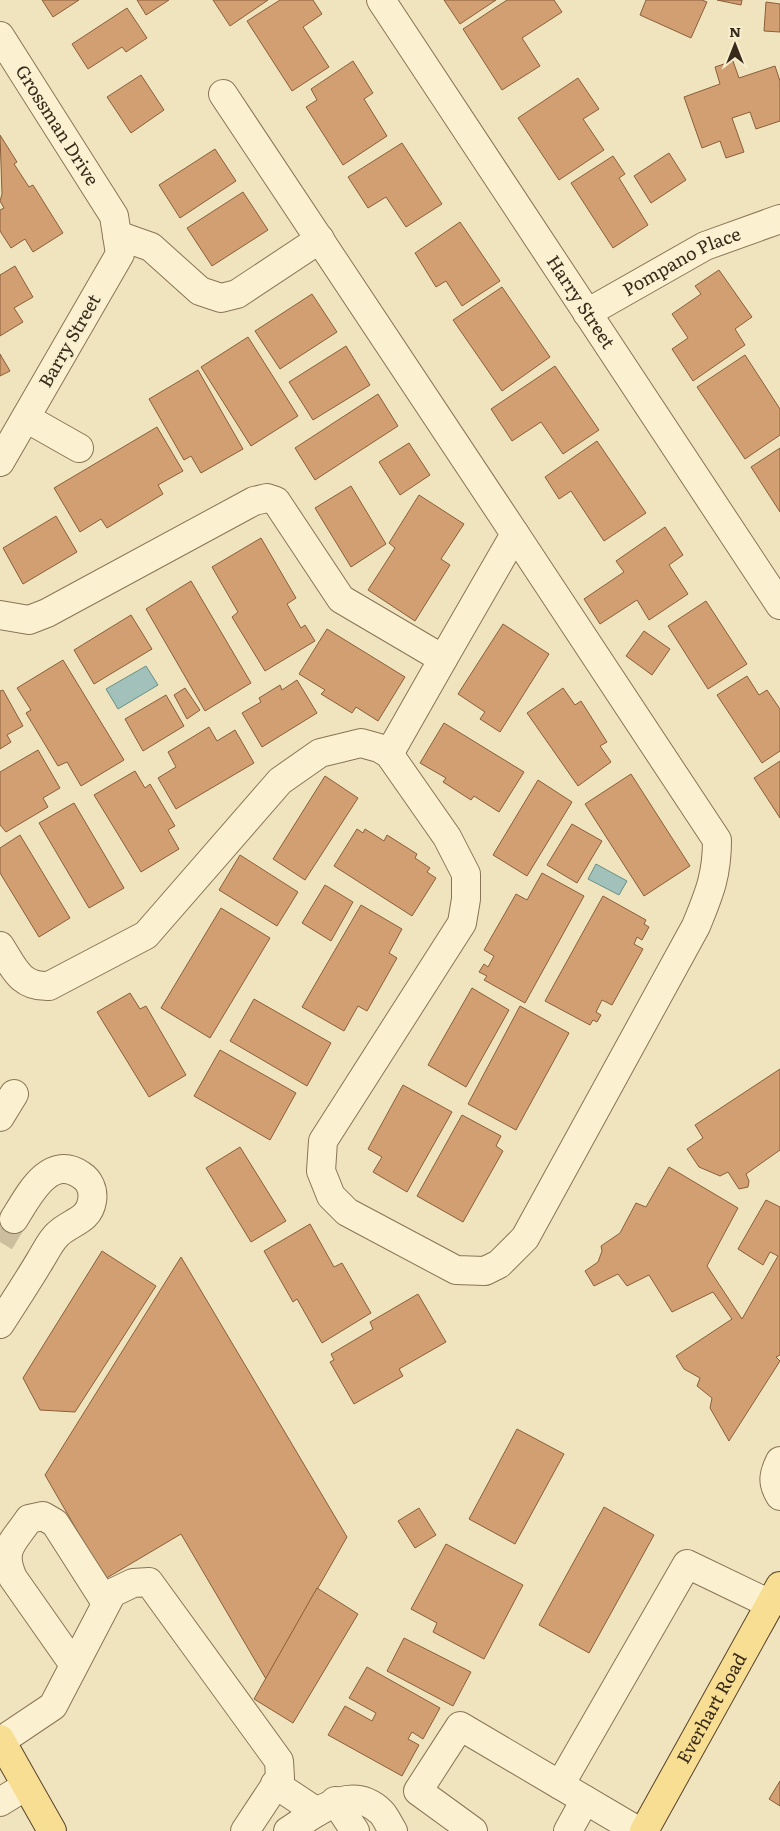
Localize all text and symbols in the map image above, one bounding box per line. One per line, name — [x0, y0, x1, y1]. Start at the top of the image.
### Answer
north arrow — [710, 20, 760, 70]
text: N — [729, 21, 741, 41]
street label: Grossman Drive — [10, 59, 106, 190]
street label: Pompano Place — [617, 219, 744, 302]
street label: Harry Street — [541, 249, 623, 354]
street label: Barry Street — [31, 288, 107, 392]
street label: Everhart Road — [669, 1647, 752, 1768]

